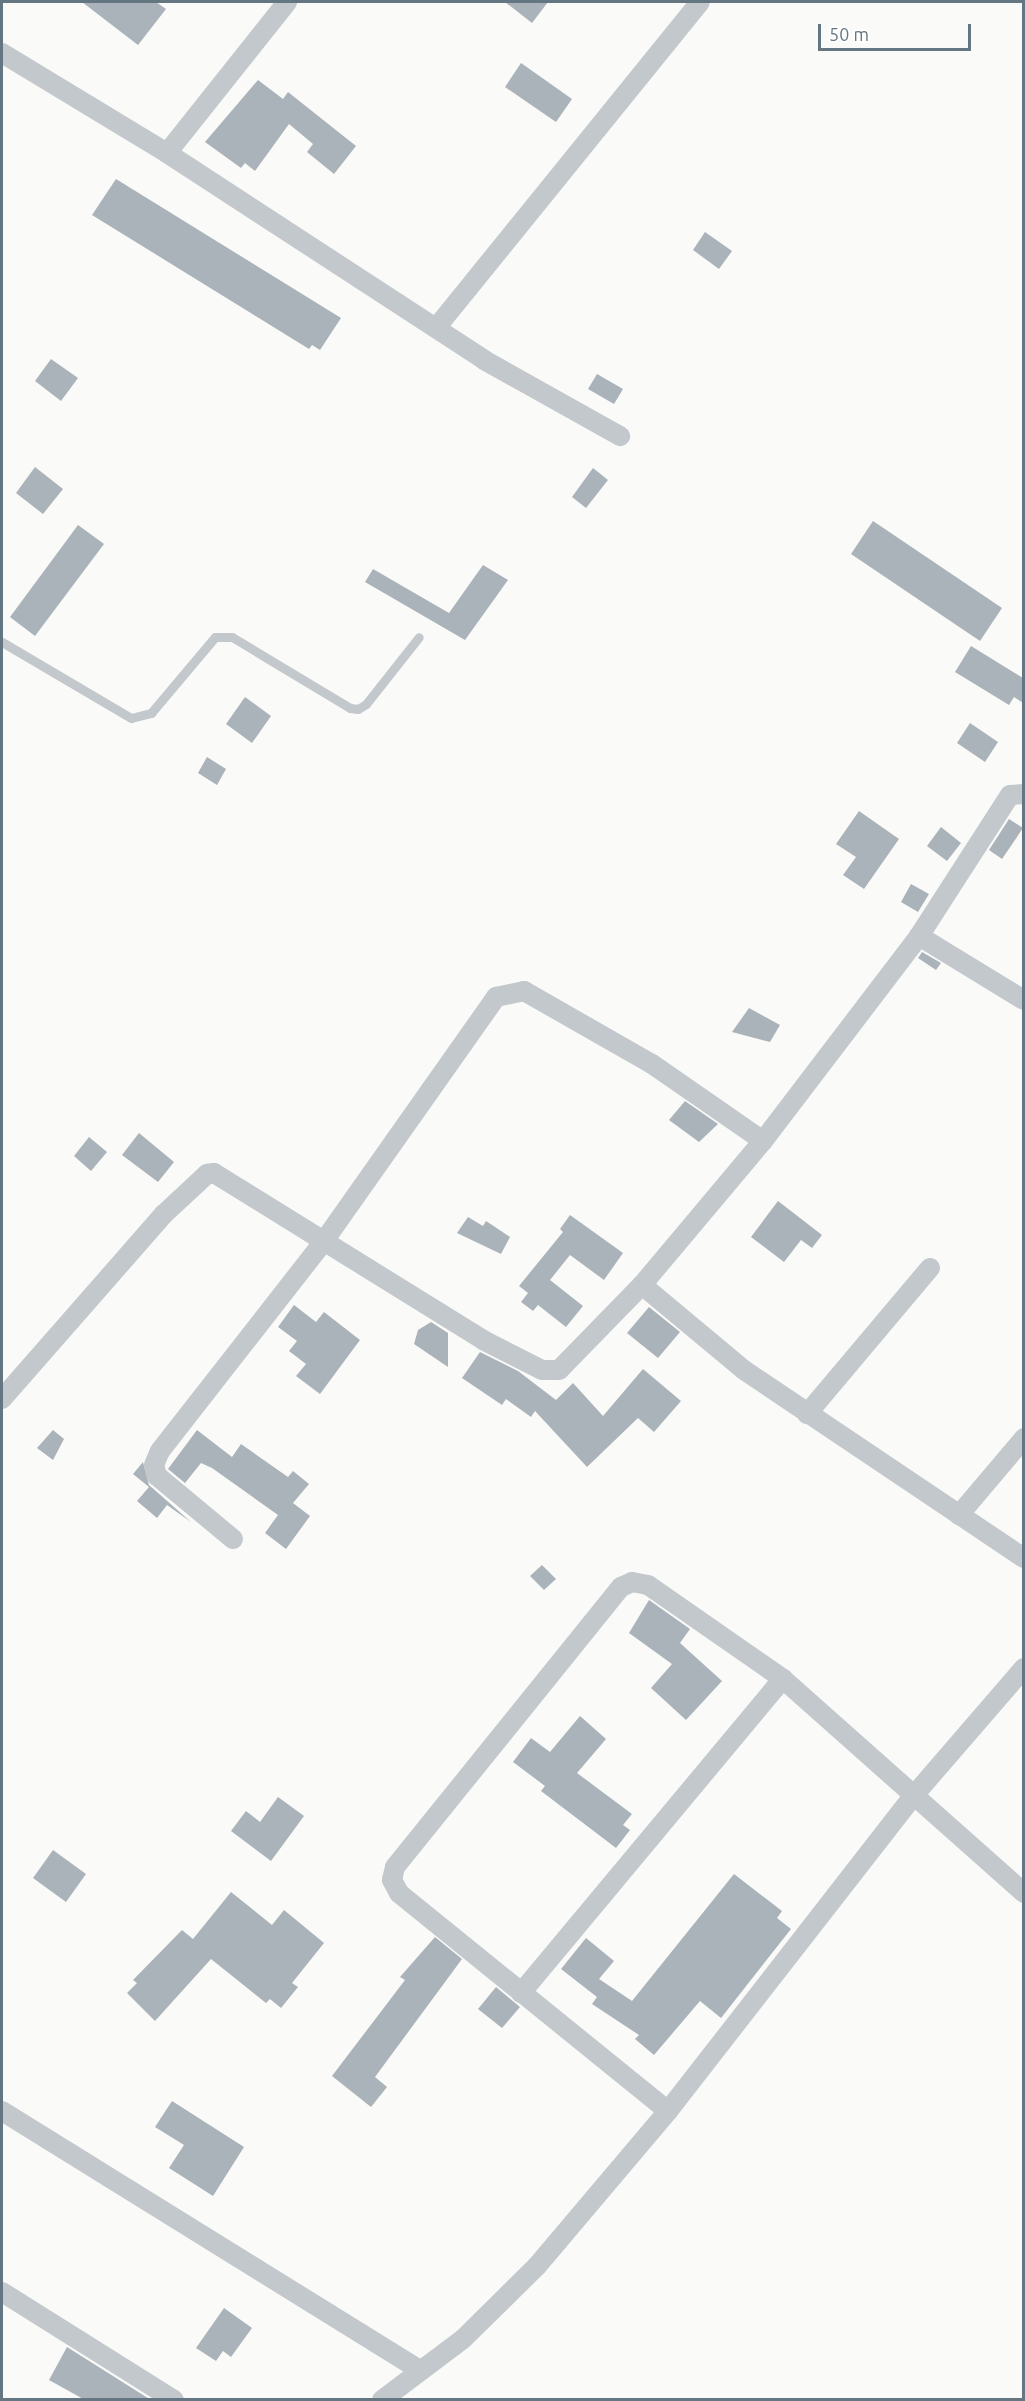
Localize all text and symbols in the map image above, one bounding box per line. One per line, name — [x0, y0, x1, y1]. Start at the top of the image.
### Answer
scale bar — [821, 12, 974, 50]
text: 50 m — [829, 24, 869, 44]

